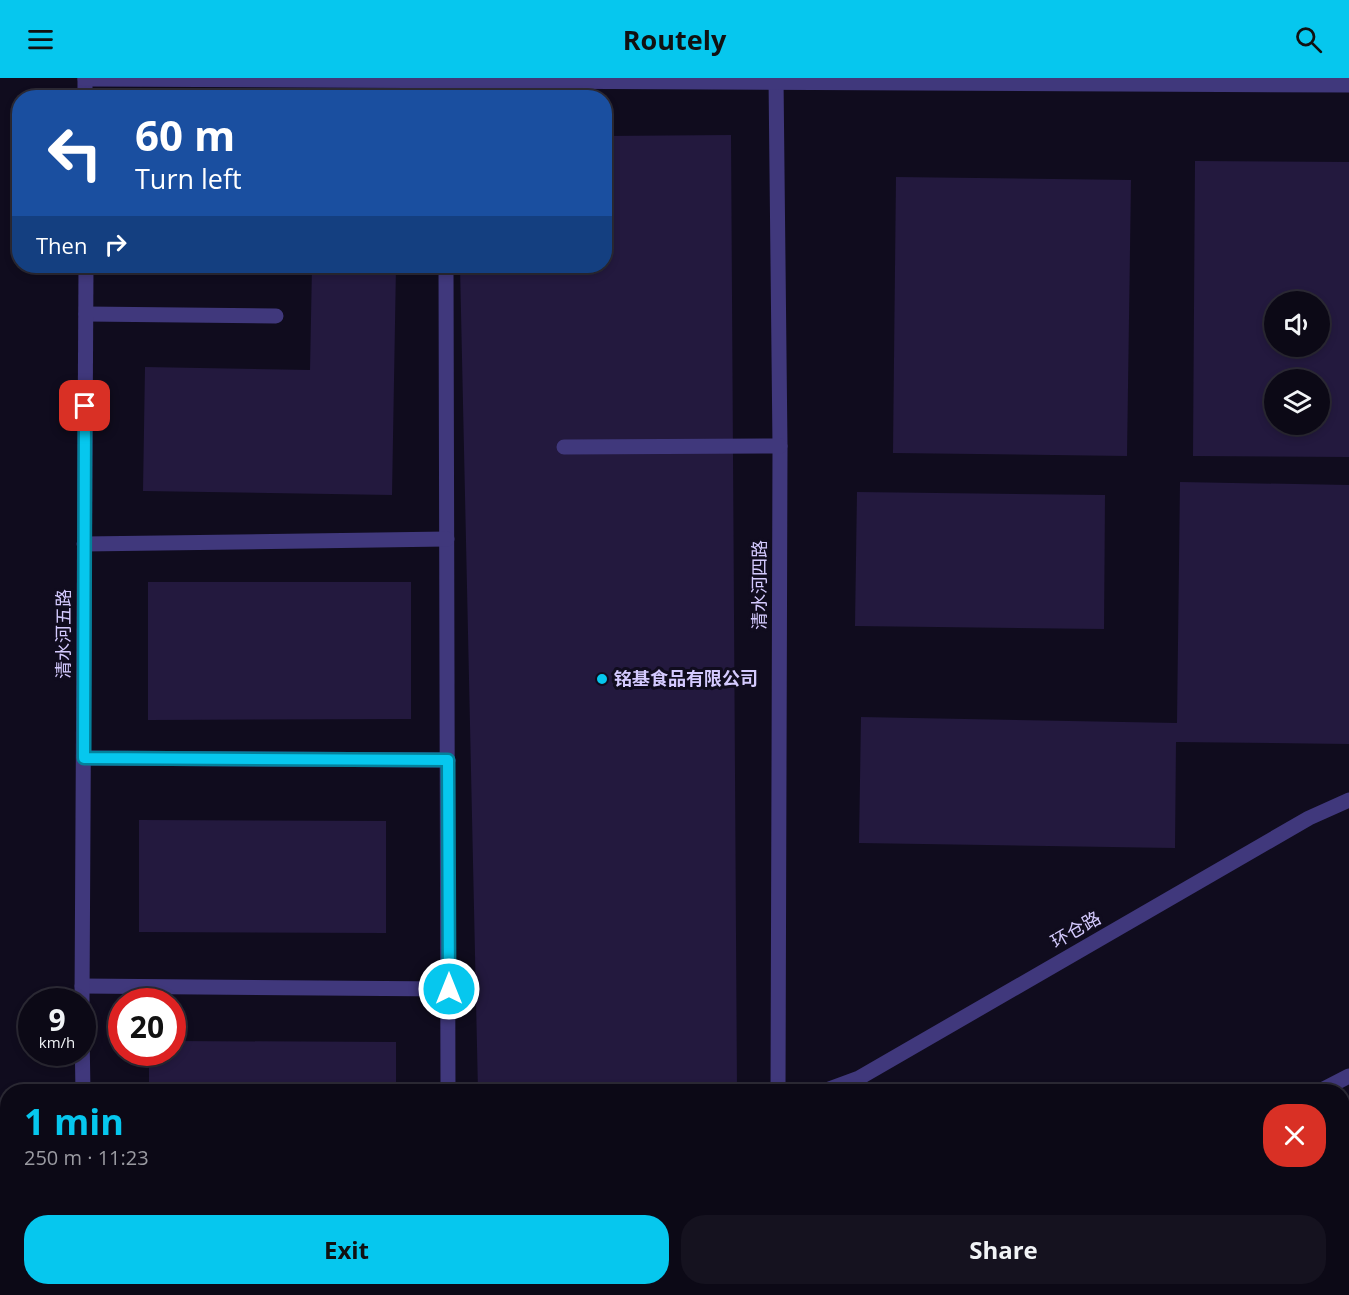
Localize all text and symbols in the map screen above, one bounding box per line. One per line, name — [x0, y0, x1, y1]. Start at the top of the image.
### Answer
text: Routely — [623, 21, 726, 58]
icon: menu — [24, 23, 57, 56]
icon: search — [1292, 23, 1325, 56]
text: 60 m — [135, 106, 235, 163]
icon: left — [36, 114, 114, 192]
text: Turn left — [135, 160, 242, 197]
icon: right — [99, 228, 132, 261]
text: Then — [36, 230, 87, 260]
map controls — [1264, 291, 1330, 435]
button: sound — [1264, 291, 1330, 357]
button: layers — [1264, 369, 1330, 435]
pin — [59, 380, 110, 431]
icon: arrive — [68, 389, 101, 422]
street label: 清水河四路 — [747, 540, 771, 630]
street label: 清水河五路 — [51, 589, 75, 679]
place label: 铭基食品有限公司 — [614, 666, 758, 690]
marker: 铭基食品有限公司 — [595, 672, 609, 686]
street label: 环仓路 — [1046, 905, 1105, 953]
position arrow — [417, 957, 481, 1021]
speed limit sign: 20 — [108, 988, 186, 1066]
text: 9 — [48, 999, 66, 1040]
text: km/h — [39, 1032, 75, 1052]
text: 1 min — [24, 1097, 124, 1146]
button: close — [1263, 1104, 1326, 1167]
text: 250 m · 11:23 — [24, 1144, 149, 1171]
button: Exit — [24, 1215, 669, 1284]
button: Share — [681, 1215, 1326, 1284]

